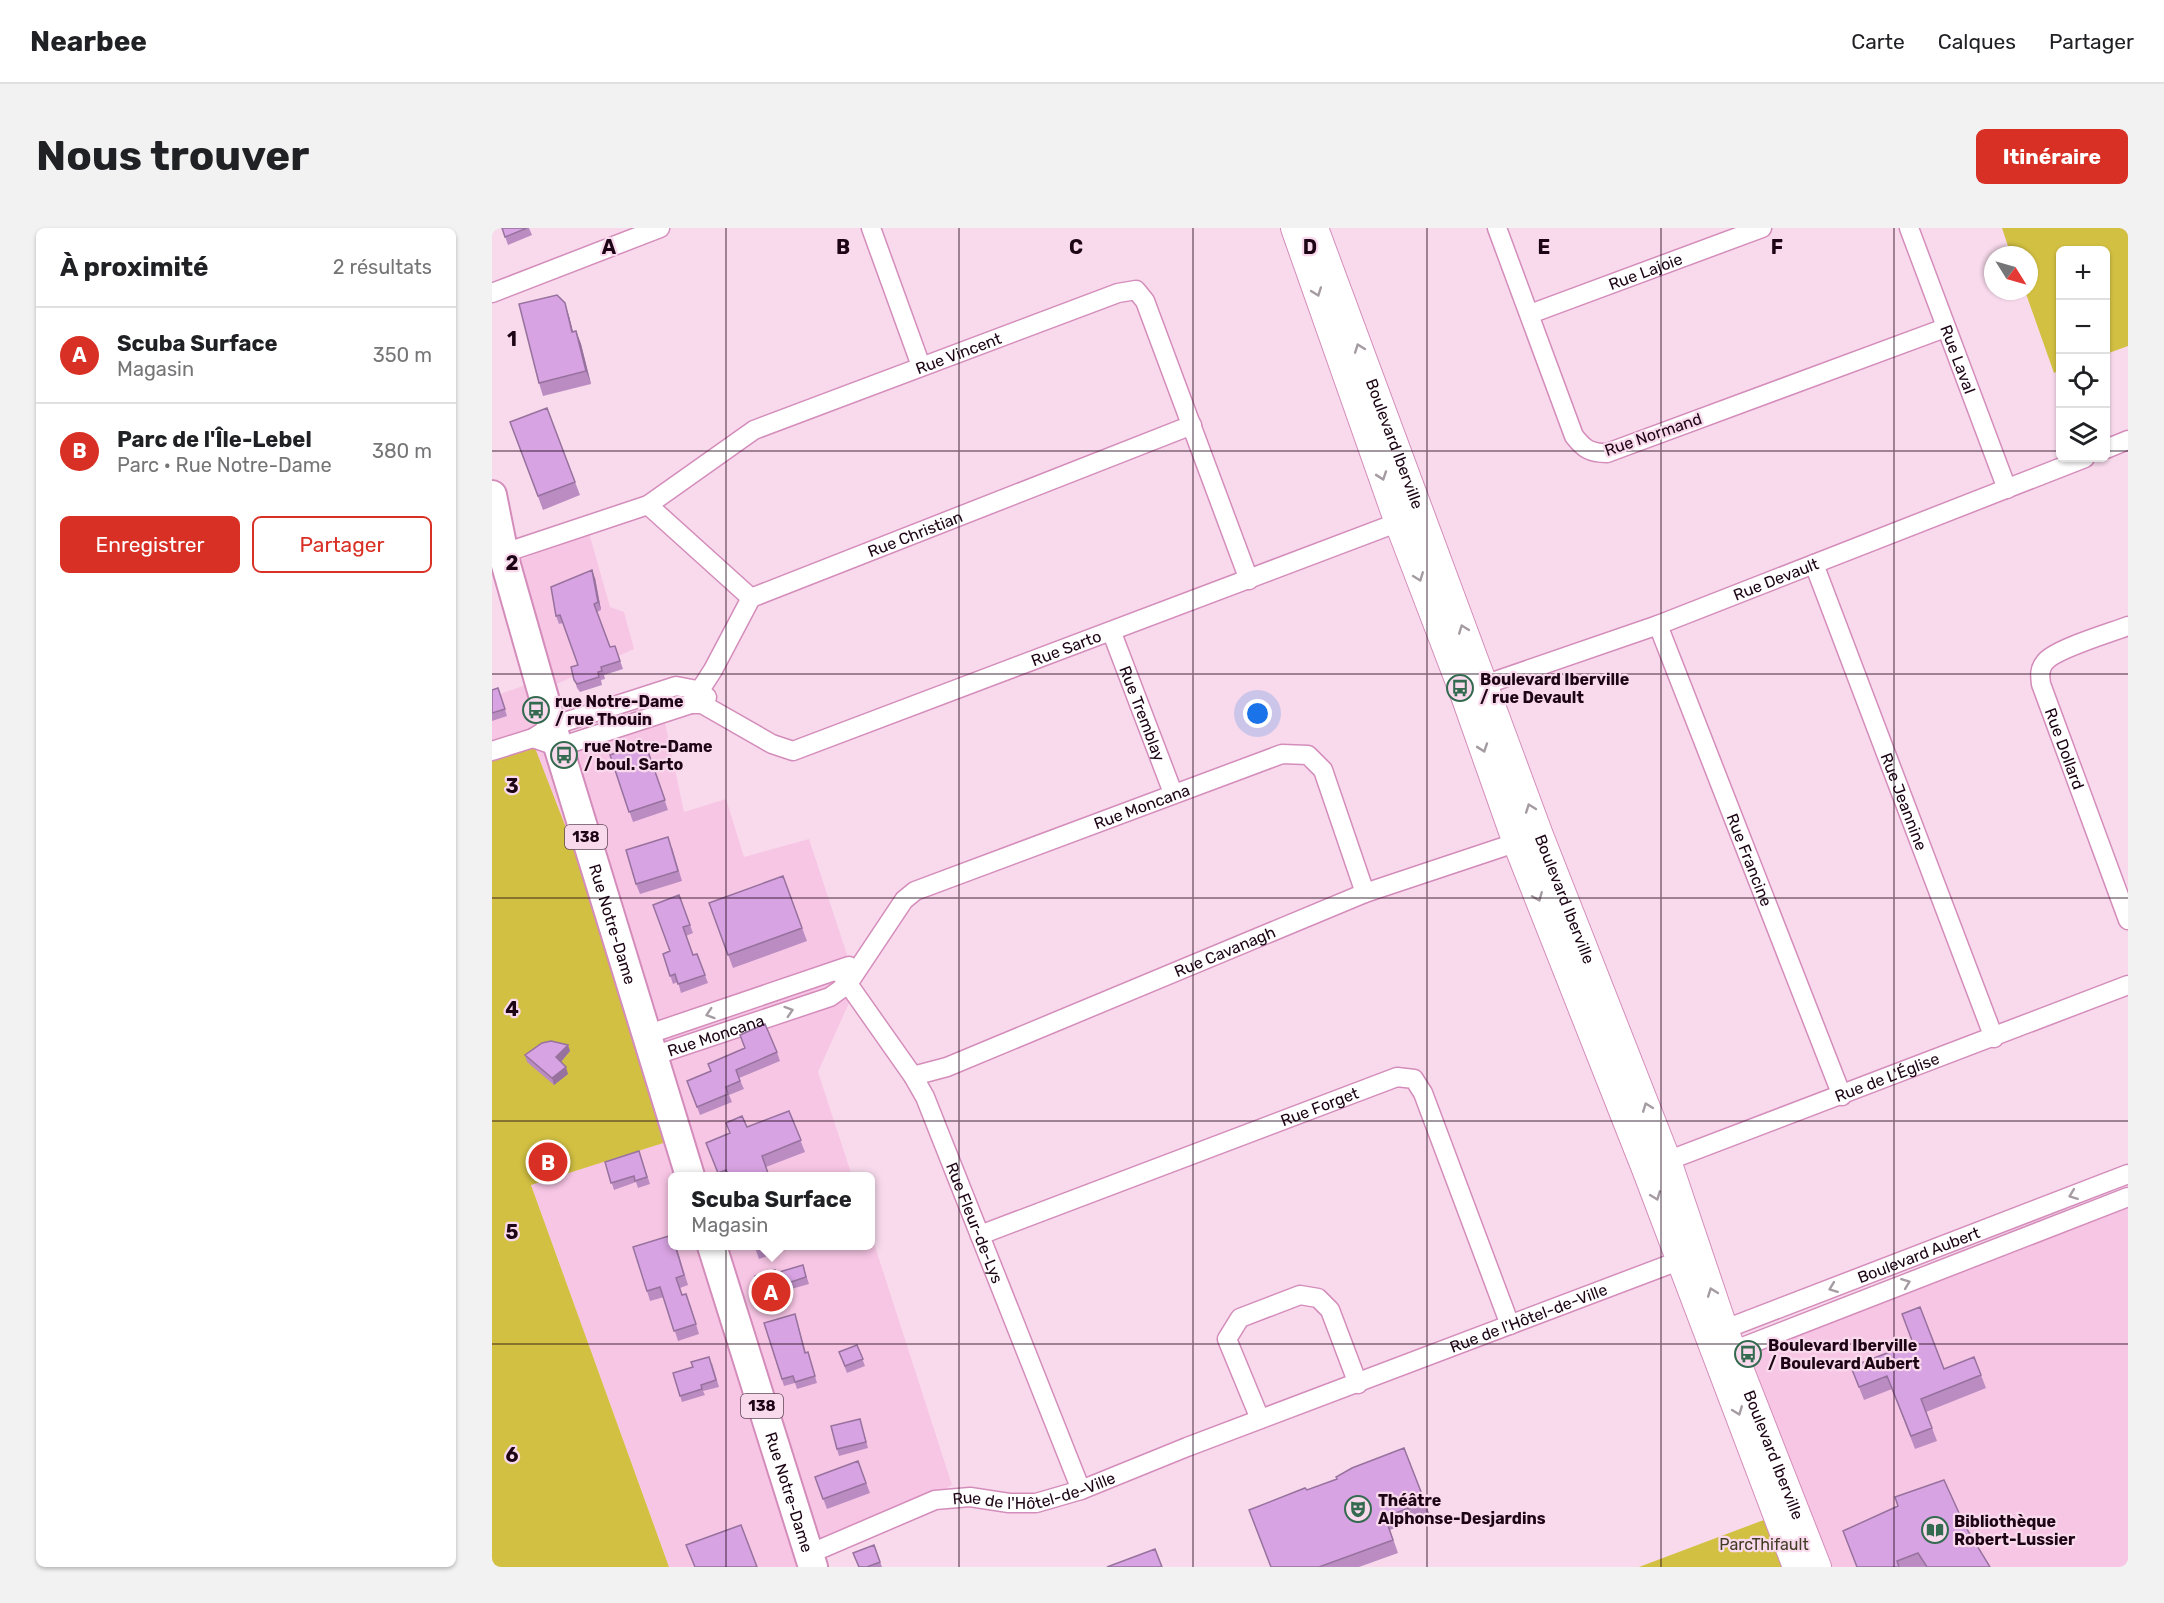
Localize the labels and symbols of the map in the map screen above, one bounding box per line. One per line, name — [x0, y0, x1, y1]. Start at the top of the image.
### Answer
text: A — [602, 235, 617, 259]
text: B — [836, 235, 850, 259]
text: C — [1069, 235, 1083, 259]
text: D — [1303, 235, 1317, 259]
text: E — [1538, 235, 1550, 259]
text: F — [1771, 235, 1783, 259]
north arrow — [1984, 246, 2038, 300]
street label: Rue Lajoie — [1606, 249, 1685, 294]
one-way arrow — [1310, 286, 1323, 297]
street label: Rue Laval — [1936, 322, 1979, 396]
text: 1 — [507, 327, 517, 351]
street label: Rue Vincent — [913, 329, 1004, 378]
one-way arrow — [1354, 343, 1367, 354]
street label: Boulevard Iberville — [1362, 376, 1427, 512]
street label: Rue Normand — [1602, 409, 1704, 460]
one-way arrow — [1374, 470, 1387, 481]
street label: Rue Christian — [865, 507, 965, 561]
text: 2 — [506, 551, 519, 575]
street label: Rue Devault — [1731, 554, 1821, 605]
one-way arrow — [1412, 571, 1424, 582]
one-way arrow — [1458, 624, 1471, 635]
street label: Rue Sarto — [1029, 626, 1104, 670]
street label: Rue Tremblay — [1115, 663, 1169, 764]
place label: Boulevard Iberville / rue Devault — [1480, 670, 1629, 707]
bus stop icon: Boulevard Iberville / rue Devault — [1445, 673, 1475, 703]
place label: rue Notre-Dame / rue Thouin — [555, 692, 683, 729]
bus stop icon: rue Notre-Dame / rue Thouin — [521, 695, 551, 725]
your location — [1243, 699, 1272, 728]
street label: Rue Dollard — [2041, 705, 2088, 792]
place label: rue Notre-Dame / boul. Sarto — [584, 737, 712, 774]
bus stop icon: rue Notre-Dame / boul. Sarto — [549, 740, 579, 770]
one-way arrow — [1475, 742, 1488, 753]
street label: Rue Jeannine — [1877, 750, 1931, 853]
text: 3 — [505, 774, 519, 798]
street label: Rue Moncana — [1091, 780, 1193, 833]
one-way arrow — [1525, 803, 1537, 814]
street label: Rue Francine — [1723, 811, 1776, 909]
road number: 138 — [565, 825, 607, 849]
street label: Boulevard Iberville — [1531, 832, 1599, 966]
street label: Rue Notre-Dame — [585, 862, 640, 987]
one-way arrow — [1531, 891, 1543, 902]
street label: Rue Cavanagh — [1172, 922, 1278, 981]
text: 4 — [505, 997, 519, 1021]
one-way arrow — [783, 1005, 794, 1018]
one-way arrow — [705, 1006, 716, 1019]
street label: Rue Moncana — [665, 1011, 767, 1061]
street label: Rue de L'Église — [1832, 1049, 1942, 1106]
street label: Rue Forget — [1278, 1083, 1361, 1130]
one-way arrow — [1642, 1102, 1654, 1113]
pin: B — [528, 1140, 568, 1184]
street label: Rue Fleur-de-Lys — [942, 1160, 1007, 1286]
one-way arrow — [2069, 1188, 2079, 1201]
one-way arrow — [1648, 1190, 1661, 1200]
text: 5 — [506, 1220, 519, 1244]
street label: Boulevard Aubert — [1855, 1223, 1982, 1287]
pin: A — [752, 1270, 790, 1314]
one-way arrow — [1900, 1278, 1911, 1290]
street label: Rue de l'Hôtel-de-Ville — [1447, 1280, 1610, 1357]
one-way arrow — [1828, 1281, 1839, 1293]
one-way arrow — [1706, 1287, 1719, 1297]
place label: Boulevard Iberville / Boulevard Aubert — [1768, 1336, 1920, 1373]
bus stop icon: Boulevard Iberville / Boulevard Aubert — [1733, 1339, 1763, 1369]
street label: Boulevard Iberville — [1740, 1388, 1807, 1522]
road number: 138 — [741, 1394, 783, 1418]
one-way arrow — [1731, 1405, 1743, 1416]
street label: Rue Notre-Dame — [761, 1430, 817, 1555]
text: 6 — [505, 1443, 519, 1467]
street label: Rue de l'Hôtel-de-Ville — [952, 1468, 1118, 1513]
place label: Théâtre Alphonse-Desjardins — [1378, 1491, 1546, 1528]
theatre icon: Théâtre Alphonse-Desjardins — [1343, 1494, 1373, 1524]
place label: Bibliothèque Robert-Lussier — [1954, 1512, 2076, 1549]
library icon: Bibliothèque Robert-Lussier — [1920, 1515, 1950, 1545]
park label: ParcThifault — [1719, 1535, 1809, 1554]

